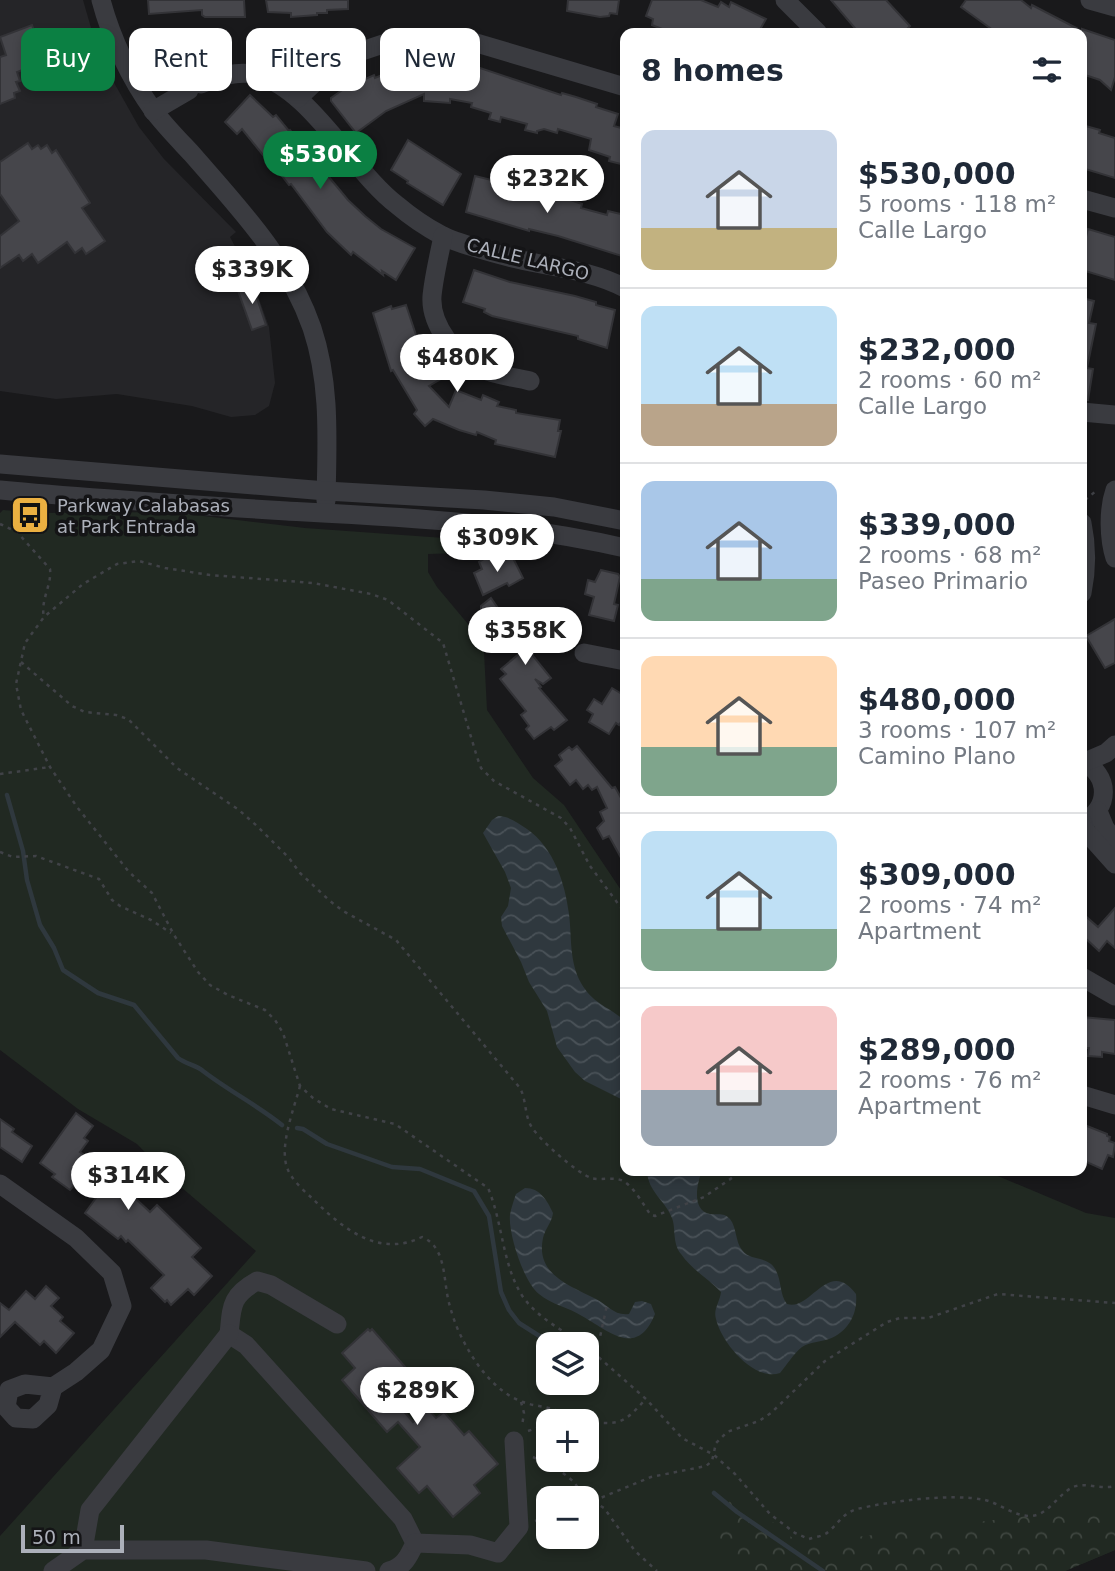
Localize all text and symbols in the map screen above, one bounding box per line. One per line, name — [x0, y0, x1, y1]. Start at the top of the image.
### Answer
chip: Buy — [21, 28, 115, 91]
chip: Rent — [129, 28, 232, 91]
chip: Filters — [246, 28, 366, 91]
chip: New — [380, 28, 480, 91]
icon: filters — [1028, 51, 1066, 89]
text: 8 homes — [641, 53, 784, 88]
pin: $530K — [271, 132, 369, 191]
text: $530K — [279, 141, 361, 167]
pin: $232K — [498, 156, 596, 215]
text: $530,000 — [858, 156, 1016, 191]
icon: home — [697, 158, 781, 242]
text: $232K — [506, 165, 588, 191]
text: 5 rooms · 118 m² — [858, 191, 1056, 217]
text: Calle Largo — [858, 217, 987, 243]
street label: CALLE LARGO — [465, 234, 591, 284]
pin: $339K — [203, 246, 301, 306]
text: $339K — [211, 256, 293, 282]
text: $232,000 — [858, 332, 1016, 367]
pin: $480K — [408, 334, 506, 394]
icon: home — [697, 334, 781, 418]
text: $480K — [416, 344, 498, 370]
text: 2 rooms · 60 m² — [858, 367, 1042, 393]
text: Calle Largo — [858, 393, 987, 419]
bus stop icon: Parkway Calabasas at Park Entrada — [9, 494, 51, 536]
place label: Parkway Calabasas at Park Entrada — [57, 495, 230, 537]
text: $339,000 — [858, 507, 1016, 542]
icon: home — [697, 509, 781, 593]
pin: $309K — [448, 514, 546, 574]
text: $309K — [456, 524, 538, 550]
text: 2 rooms · 68 m² — [858, 542, 1042, 568]
text: Paseo Primario — [858, 568, 1028, 594]
pin: $358K — [476, 608, 574, 667]
text: $358K — [484, 617, 566, 643]
text: $480,000 — [858, 682, 1016, 717]
icon: home — [697, 684, 781, 768]
text: 3 rooms · 107 m² — [858, 717, 1056, 743]
text: Camino Plano — [858, 743, 1016, 769]
text: $309,000 — [858, 857, 1016, 892]
icon: home — [697, 859, 781, 943]
text: 2 rooms · 74 m² — [858, 892, 1042, 918]
text: Apartment — [858, 918, 981, 944]
text: $289,000 — [858, 1032, 1016, 1067]
icon: home — [697, 1034, 781, 1118]
text: 2 rooms · 76 m² — [858, 1067, 1042, 1093]
text: Apartment — [858, 1093, 981, 1119]
pin: $314K — [79, 1152, 177, 1212]
text: $314K — [87, 1162, 169, 1188]
map controls — [536, 1332, 599, 1549]
button: layers — [536, 1332, 599, 1395]
pin: $289K — [368, 1368, 466, 1427]
text: $289K — [376, 1377, 458, 1403]
button: + — [536, 1409, 599, 1472]
button: − — [536, 1486, 599, 1549]
scale bar — [21, 1522, 124, 1554]
text: 50 m — [32, 1526, 81, 1548]

